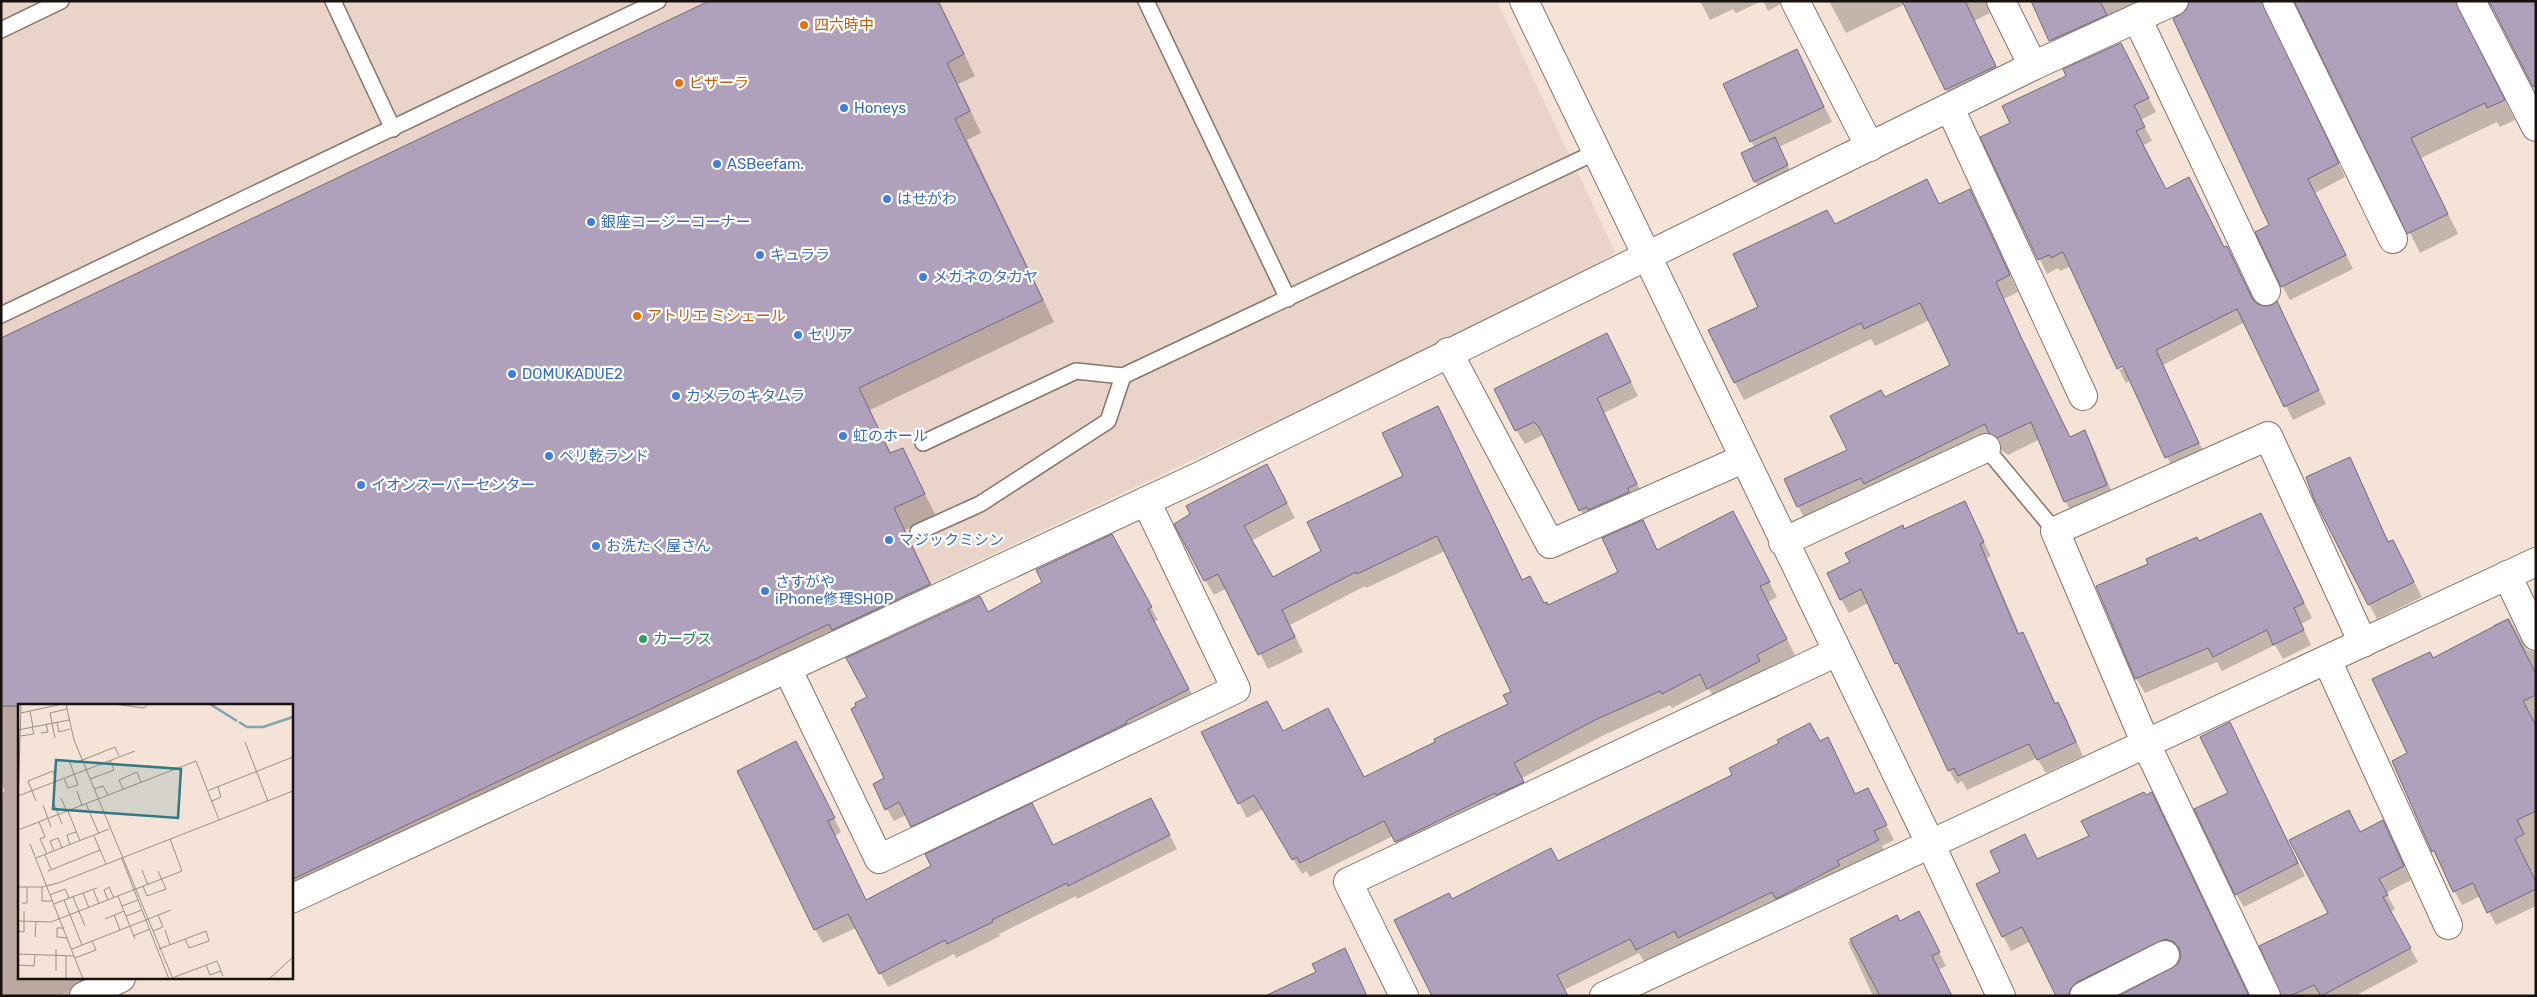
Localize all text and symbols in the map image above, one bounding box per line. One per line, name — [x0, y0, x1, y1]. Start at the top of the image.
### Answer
place label: 四六時中 — [814, 16, 874, 34]
marker: 四六時中 — [798, 19, 810, 31]
place label: ピザーラ — [689, 74, 749, 92]
marker: ピザーラ — [673, 77, 685, 89]
place label: Honeys — [854, 99, 907, 117]
marker: Honeys — [838, 102, 850, 114]
place label: ASBeefam. — [727, 155, 804, 173]
marker: ASBeefam. — [711, 158, 723, 170]
place label: はせがわ — [897, 190, 957, 208]
marker: はせがわ — [881, 193, 893, 205]
place label: 銀座コージーコーナー — [601, 213, 751, 231]
marker: 銀座コージーコーナー — [585, 216, 597, 228]
place label: キュララ — [770, 246, 830, 264]
marker: キュララ — [754, 249, 766, 261]
place label: メガネのタカヤ — [933, 268, 1038, 286]
marker: メガネのタカヤ — [917, 271, 929, 283]
place label: アトリエ ミシェール — [647, 307, 786, 325]
marker: アトリエ ミシェール — [631, 310, 643, 322]
place label: セリア — [808, 326, 853, 344]
marker: セリア — [792, 329, 804, 341]
place label: DOMUKADUE2 — [522, 365, 623, 383]
marker: DOMUKADUE2 — [506, 368, 518, 380]
place label: カメラのキタムラ — [686, 387, 805, 405]
marker: カメラのキタムラ — [670, 390, 682, 402]
place label: 虹のホール — [853, 427, 928, 445]
marker: 虹のホール — [837, 430, 849, 442]
place label: ペリ乾ランド — [559, 447, 649, 465]
marker: ペリ乾ランド — [543, 450, 555, 462]
place label: イオンスーパーセンター — [371, 476, 536, 494]
marker: イオンスーパーセンター — [355, 479, 367, 491]
place label: マジックミシン — [899, 531, 1004, 549]
marker: マジックミシン — [883, 534, 895, 546]
place label: お洗たく屋さん — [606, 537, 711, 555]
marker: お洗たく屋さん — [590, 540, 602, 552]
place label: さすがや iPhone修理SHOP — [775, 573, 894, 608]
marker: さすがや iPhone修理SHOP — [759, 585, 771, 597]
place label: カーブス — [653, 630, 712, 648]
marker: カーブス — [637, 633, 649, 645]
inset map — [18, 704, 292, 980]

